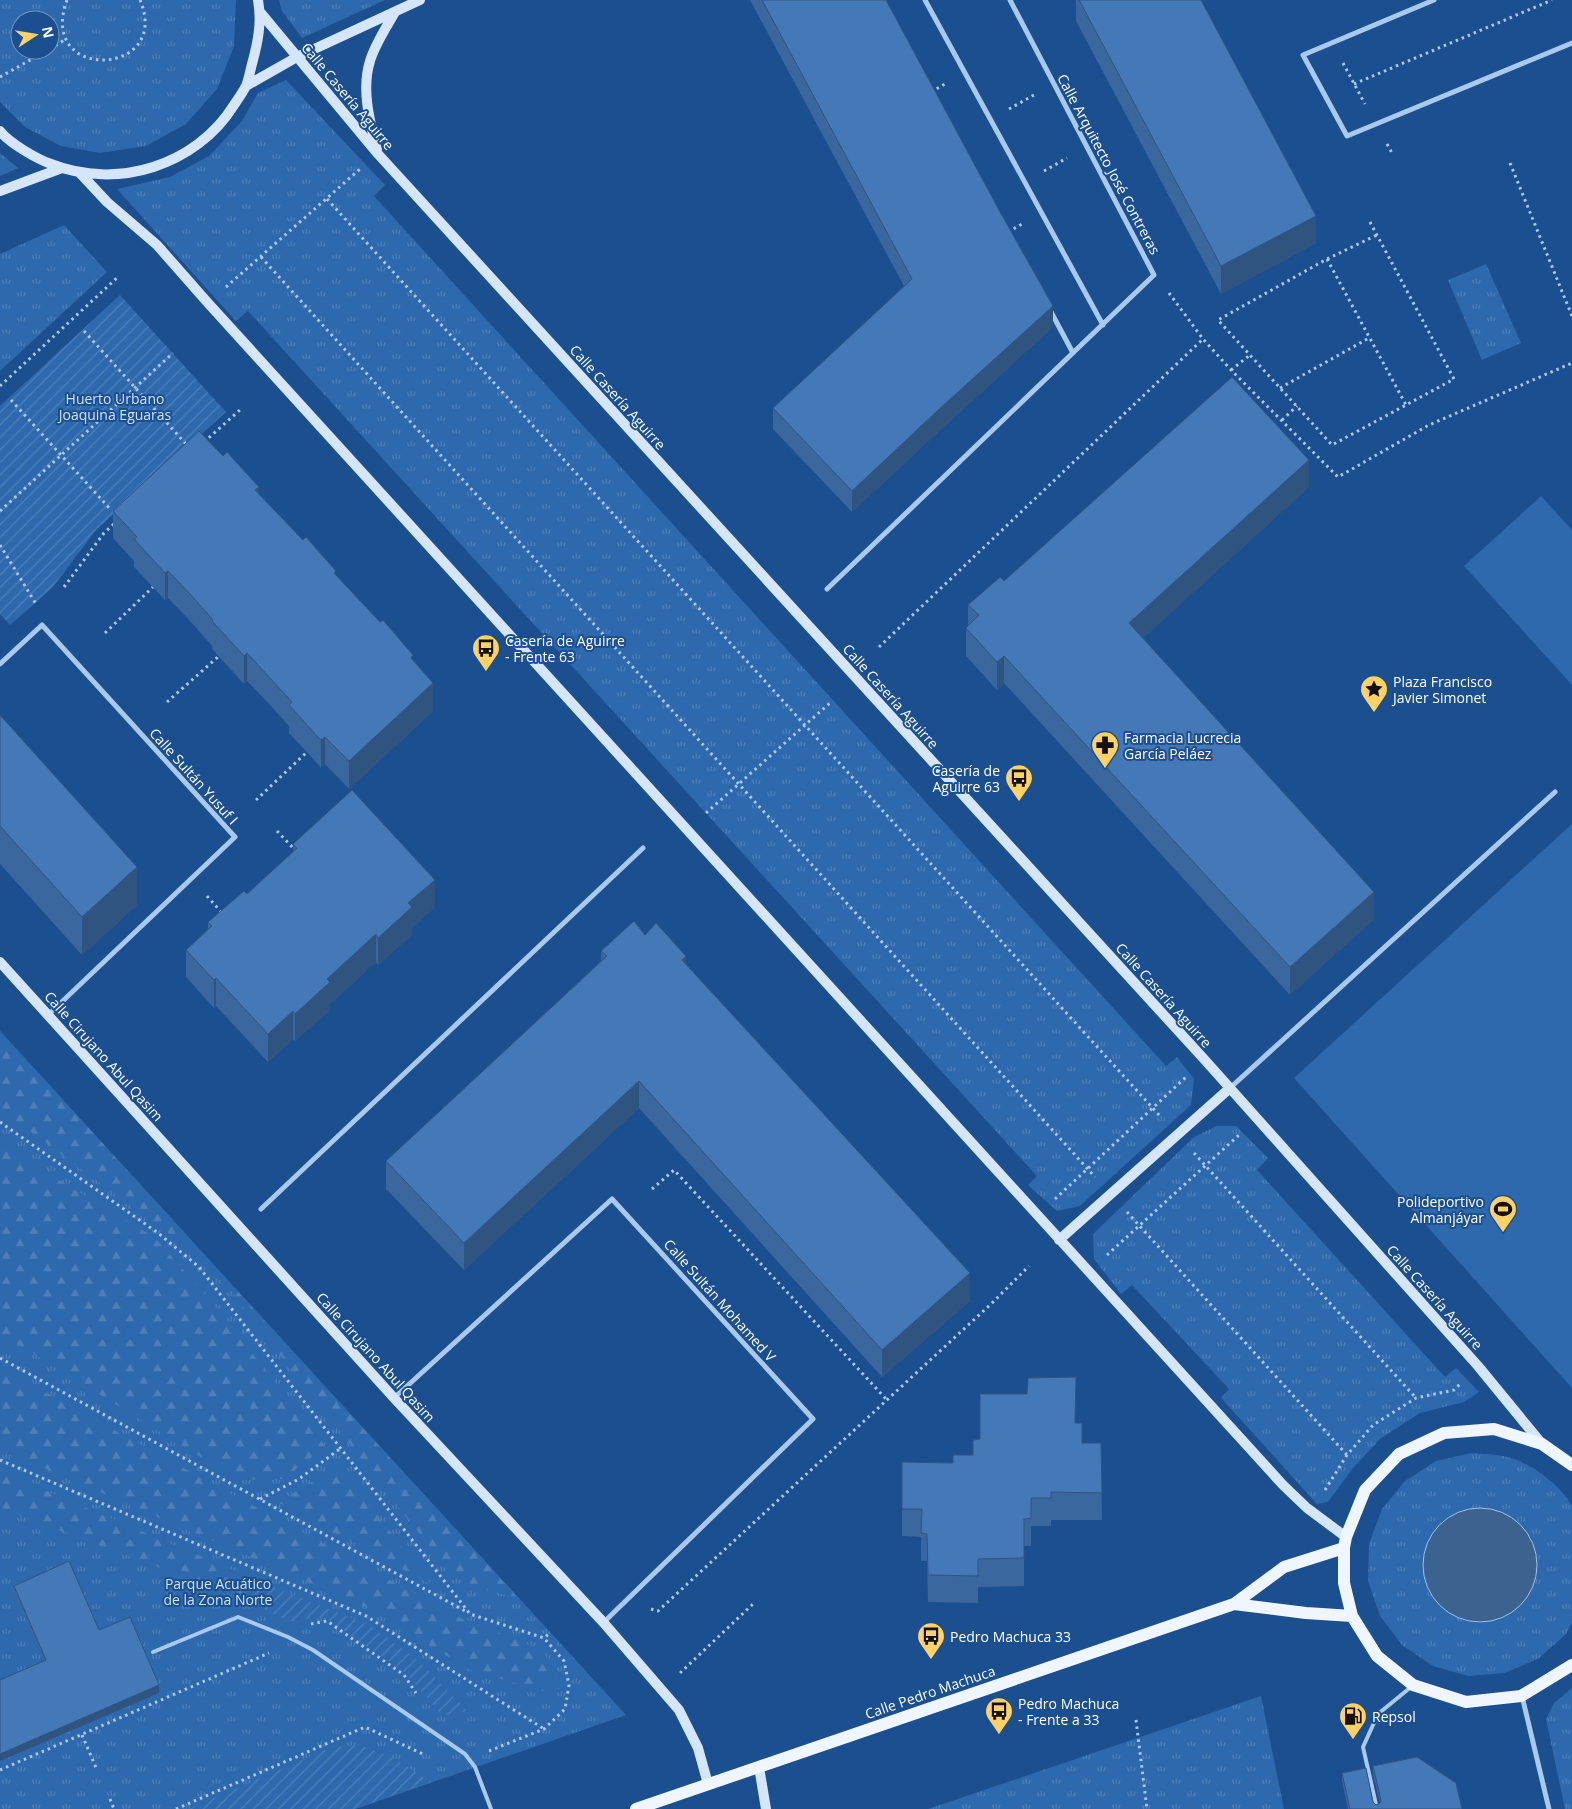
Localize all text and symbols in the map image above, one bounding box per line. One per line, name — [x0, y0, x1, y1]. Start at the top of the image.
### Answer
north arrow — [10, 10, 60, 60]
text: N — [38, 25, 59, 40]
street label: Calle Casería Aguirre — [297, 38, 399, 154]
street label: Calle Arquitecto José Contreras — [1053, 70, 1165, 258]
street label: Calle Casería Aguirre — [566, 341, 670, 454]
park label: Huerto Urbano Joaquina Eguaras — [57, 389, 172, 424]
place label: Casería de Aguirre - Frente 63 — [505, 631, 625, 666]
bus stop icon: Casería de Aguirre - Frente 63 — [471, 633, 501, 672]
street label: Calle Casería Aguirre — [839, 640, 943, 753]
place label: Plaza Francisco Javier Simonet — [1391, 672, 1492, 707]
place icon: Plaza Francisco Javier Simonet — [1359, 674, 1389, 713]
street label: Calle Sultán Yusuf I — [145, 724, 243, 828]
place label: Farmacia Lucrecia García Peláez — [1124, 728, 1241, 763]
pharmacy icon: Farmacia Lucrecia García Peláez — [1090, 730, 1120, 769]
place label: Casería de Aguirre 63 — [932, 761, 1000, 796]
bus stop icon: Casería de Aguirre 63 — [1004, 763, 1034, 802]
street label: Calle Casería Aguirre — [1112, 939, 1216, 1052]
street label: Calle Cirujano Abul Qasim — [40, 987, 168, 1125]
place label: Polideportivo Almanjáyar — [1397, 1192, 1484, 1227]
sports icon: Polideportivo Almanjáyar — [1488, 1194, 1518, 1233]
street label: Calle Sultán Mohamed V — [660, 1235, 781, 1366]
street label: Calle Casería Aguirre — [1383, 1241, 1487, 1354]
street label: Calle Cirujano Abul Qasim — [312, 1288, 440, 1426]
park label: Parque Acuático de la Zona Norte — [164, 1574, 273, 1609]
bus stop icon: Pedro Machuca 33 — [916, 1621, 946, 1660]
place label: Pedro Machuca 33 — [950, 1627, 1071, 1646]
street label: Calle Pedro Machuca — [862, 1661, 998, 1723]
place label: Pedro Machuca - Frente a 33 — [1018, 1694, 1119, 1729]
bus stop icon: Pedro Machuca - Frente a 33 — [984, 1696, 1014, 1735]
fuel station icon: Repsol — [1338, 1701, 1368, 1740]
place label: Repsol — [1372, 1707, 1416, 1726]

